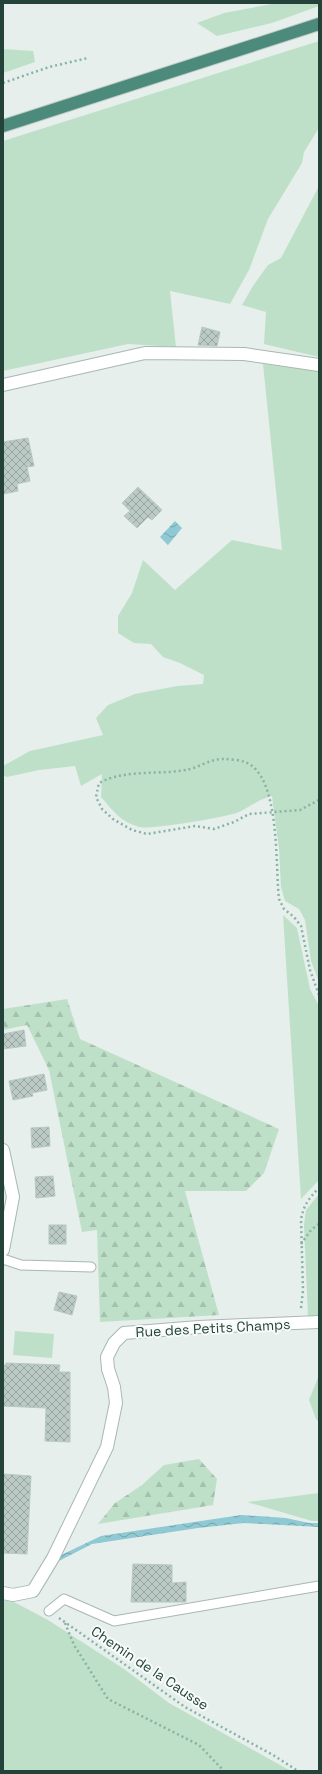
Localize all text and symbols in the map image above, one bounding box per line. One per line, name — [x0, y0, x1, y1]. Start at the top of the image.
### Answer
street label: Rue des Petits Champs — [135, 1315, 291, 1341]
street label: Chemin de la Causse — [88, 1622, 212, 1714]

